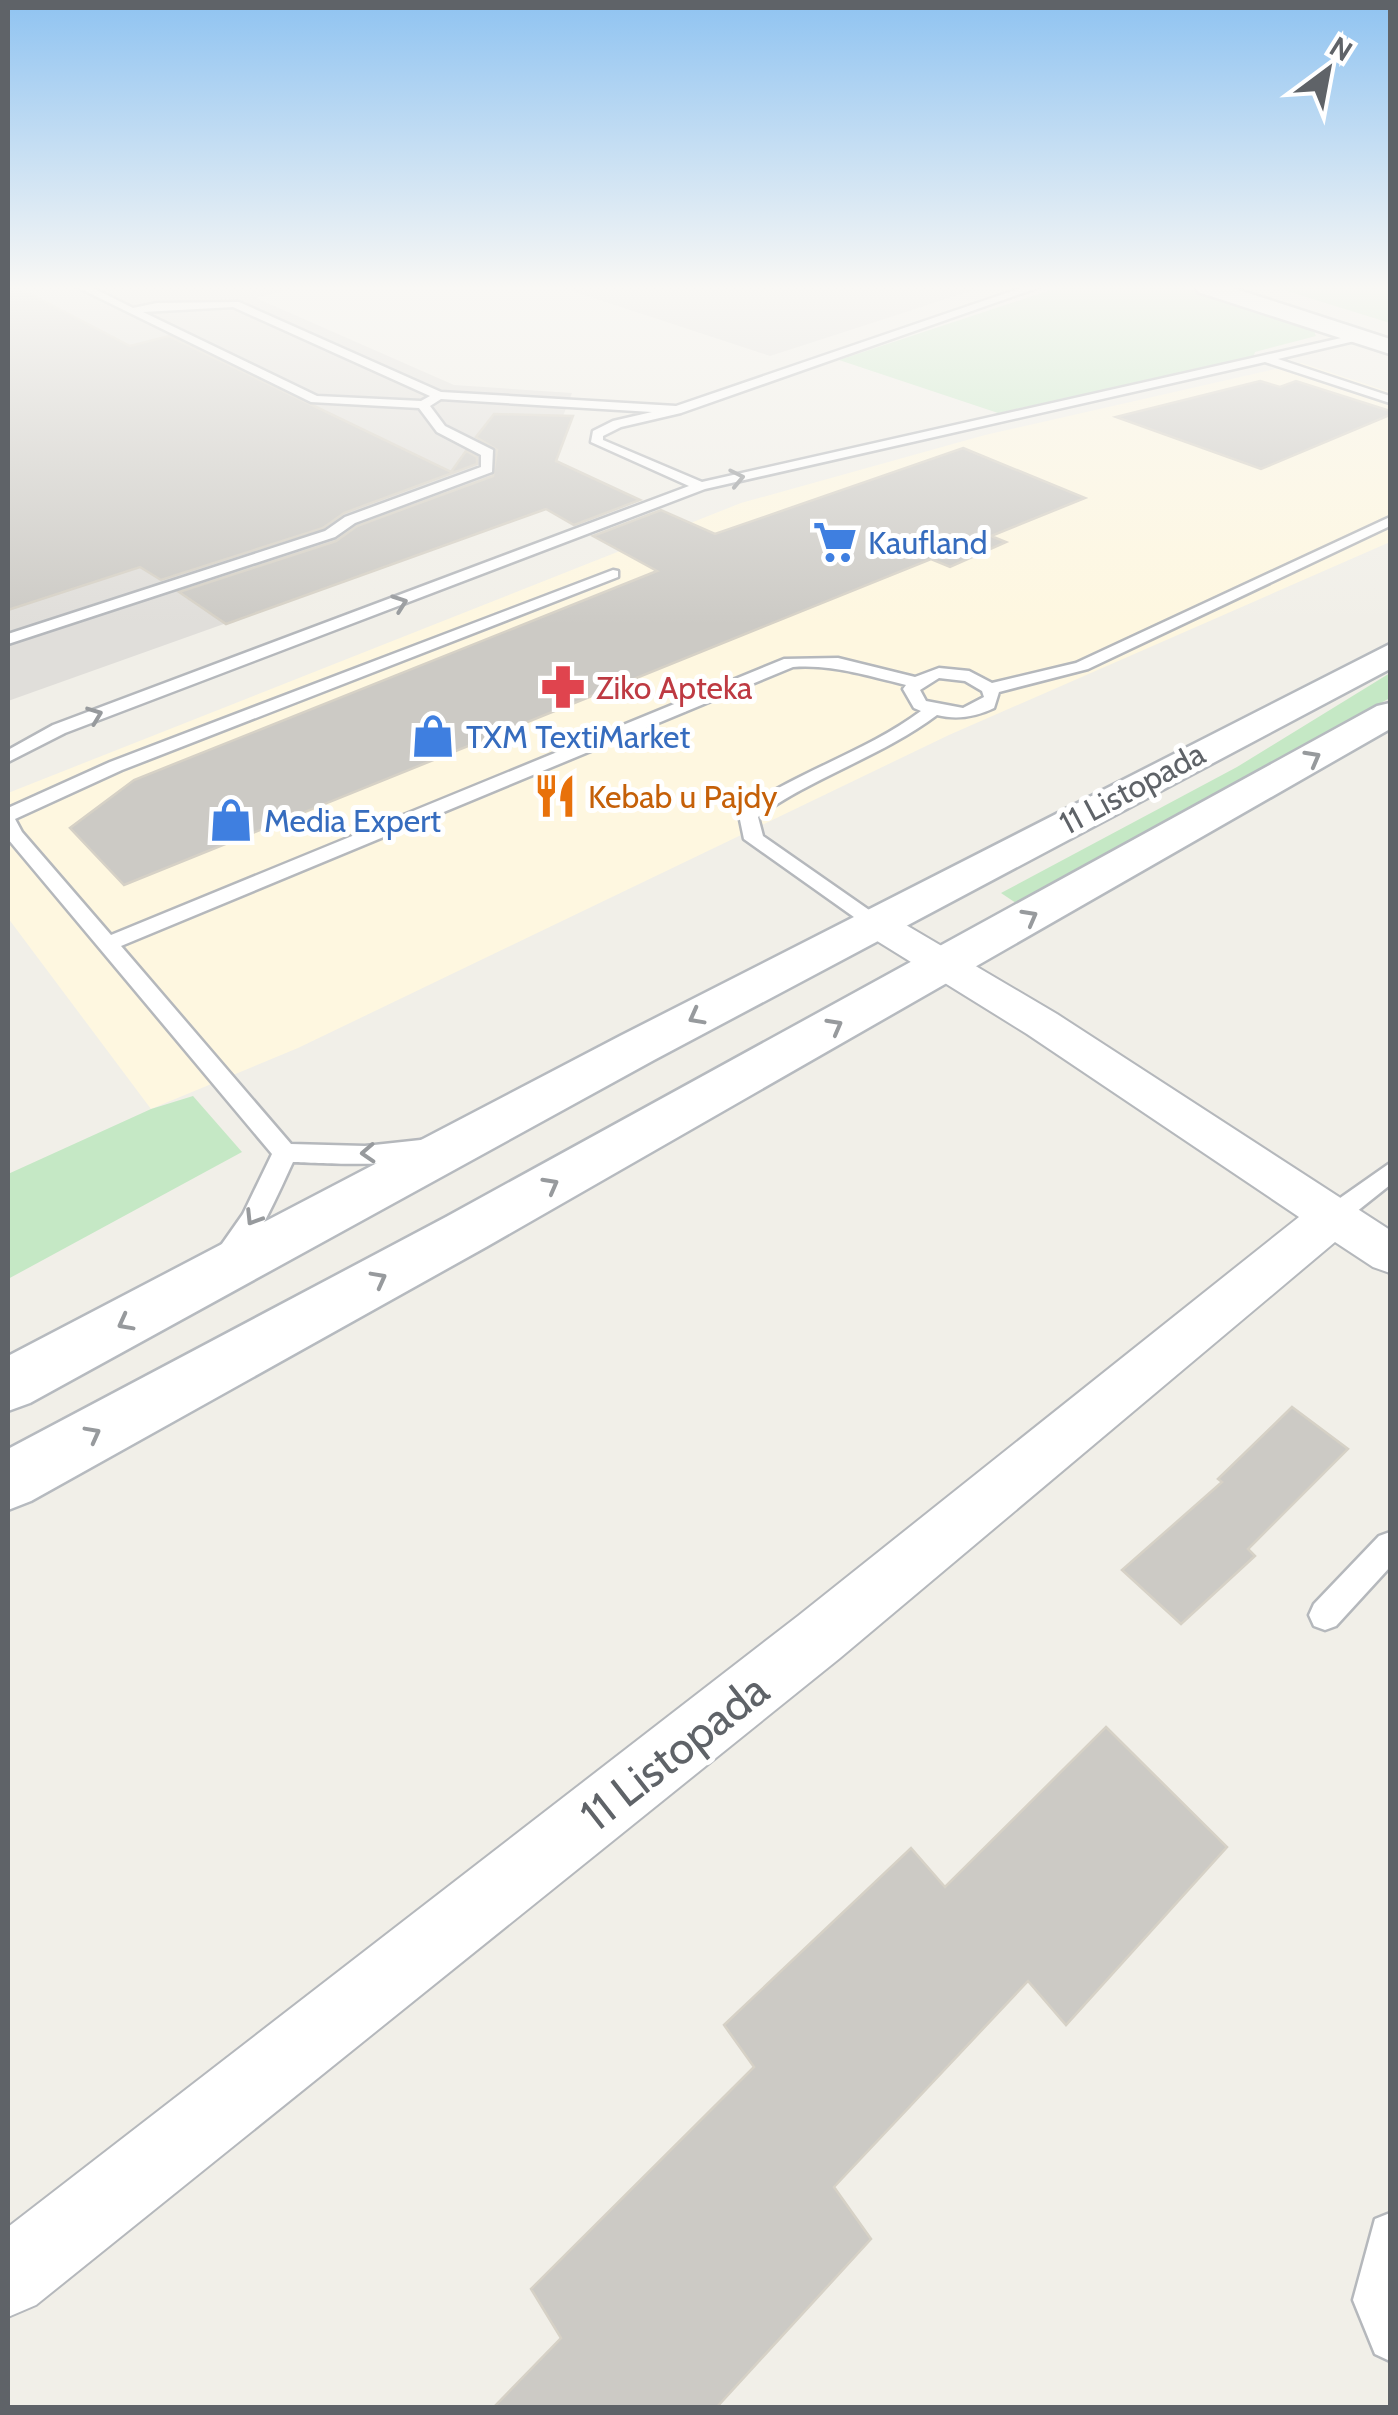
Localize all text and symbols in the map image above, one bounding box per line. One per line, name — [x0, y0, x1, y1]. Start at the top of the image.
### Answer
north arrow — [1278, 20, 1378, 120]
text: N — [1324, 29, 1359, 68]
one-way arrow — [728, 469, 745, 490]
supermarket icon: Kaufland — [811, 518, 859, 566]
place label: Kaufland — [868, 523, 987, 562]
one-way arrow — [390, 595, 408, 615]
pharmacy icon: Ziko Apteka — [539, 663, 587, 711]
place label: Ziko Apteka — [596, 668, 753, 707]
one-way arrow — [85, 707, 103, 727]
shop icon: TXM TextiMarket — [409, 712, 457, 760]
place label: TXM TextiMarket — [466, 717, 691, 756]
street label: 11 Listopada — [1053, 733, 1212, 842]
one-way arrow — [1303, 750, 1321, 770]
restaurant icon: Kebab u Pajdy — [531, 772, 579, 820]
place label: Kebab u Pajdy — [588, 777, 777, 816]
shop icon: Media Expert — [207, 796, 255, 844]
place label: Media Expert — [264, 801, 441, 840]
one-way arrow — [1019, 909, 1037, 929]
one-way arrow — [688, 1004, 706, 1024]
one-way arrow — [825, 1019, 843, 1039]
one-way arrow — [360, 1143, 376, 1164]
one-way arrow — [541, 1177, 559, 1197]
one-way arrow — [246, 1207, 265, 1225]
one-way arrow — [368, 1272, 386, 1292]
one-way arrow — [117, 1311, 135, 1330]
one-way arrow — [83, 1427, 101, 1447]
street label: 11 Listopada — [569, 1662, 779, 1842]

